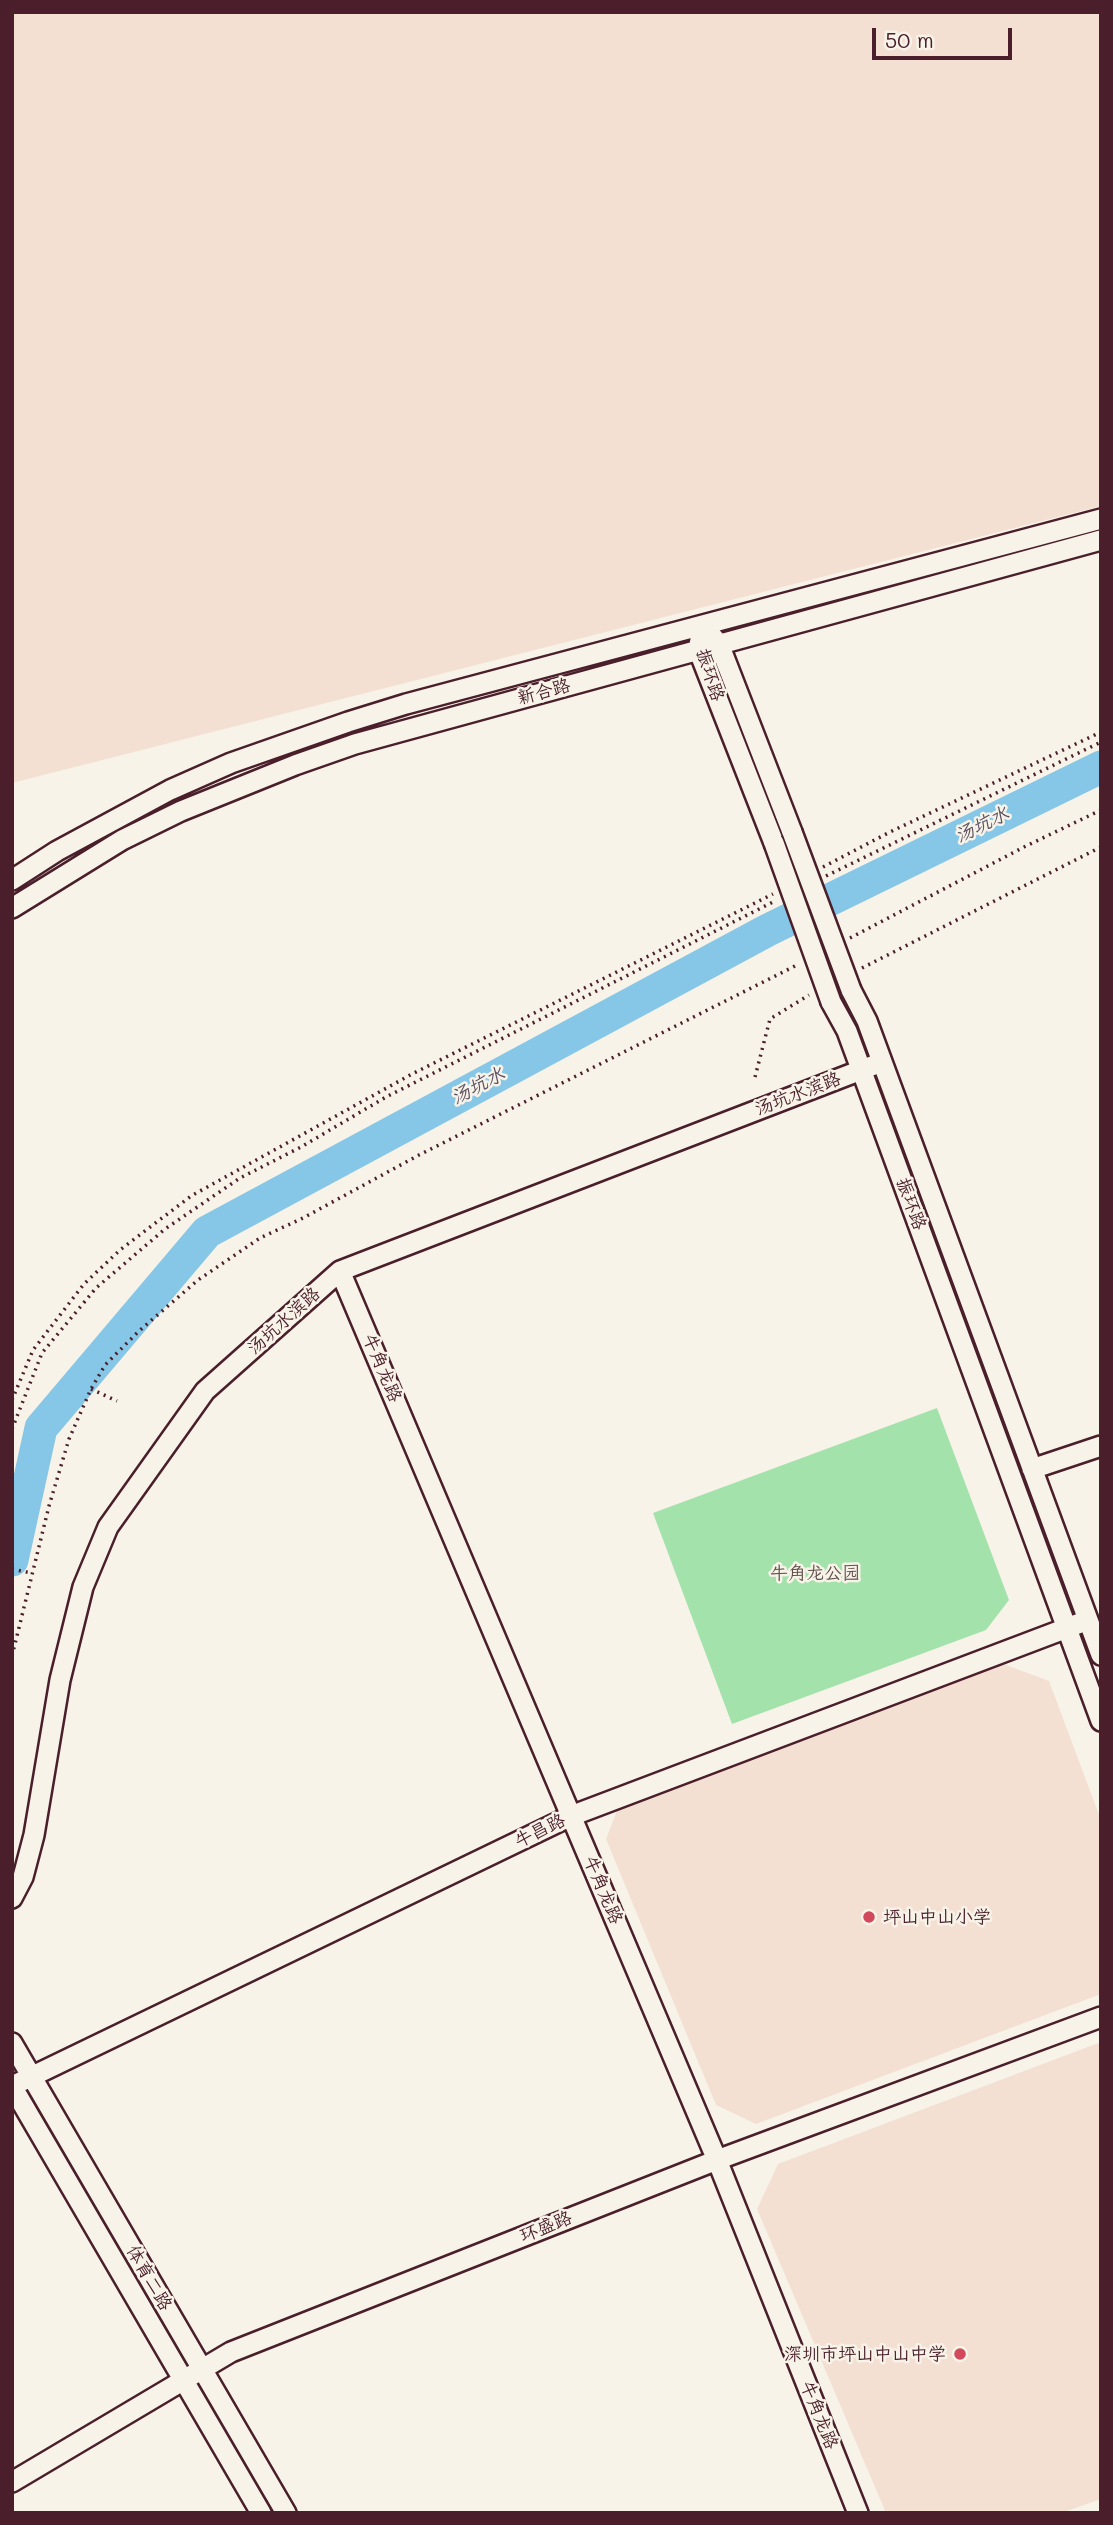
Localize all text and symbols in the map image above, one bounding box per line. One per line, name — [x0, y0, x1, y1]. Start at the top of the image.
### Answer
scale bar — [875, 14, 1015, 58]
text: 50 m — [885, 26, 934, 53]
street label: 振环路 — [691, 646, 729, 704]
street label: 新合路 — [515, 675, 573, 709]
water label: 汤坑水 — [951, 802, 1013, 848]
water label: 汤坑水 — [447, 1063, 509, 1109]
street label: 汤坑水滨路 — [752, 1068, 844, 1120]
street label: 振环路 — [892, 1175, 930, 1233]
street label: 汤坑水滨路 — [243, 1283, 325, 1359]
street label: 牛角龙路 — [358, 1331, 406, 1405]
park label: 牛角龙公园 — [770, 1562, 860, 1584]
street label: 牛昌路 — [511, 1809, 569, 1853]
street label: 牛角龙路 — [579, 1853, 627, 1927]
place label: 坪山中山小学 — [883, 1906, 991, 1928]
marker: 坪山中山小学 — [861, 1909, 877, 1925]
street label: 环盛路 — [517, 2207, 575, 2247]
street label: 体育二路 — [122, 2241, 176, 2315]
place label: 深圳市坪山中山中学 — [784, 2343, 946, 2365]
marker: 深圳市坪山中山中学 — [952, 2346, 968, 2362]
street label: 牛角龙路 — [796, 2378, 842, 2452]

